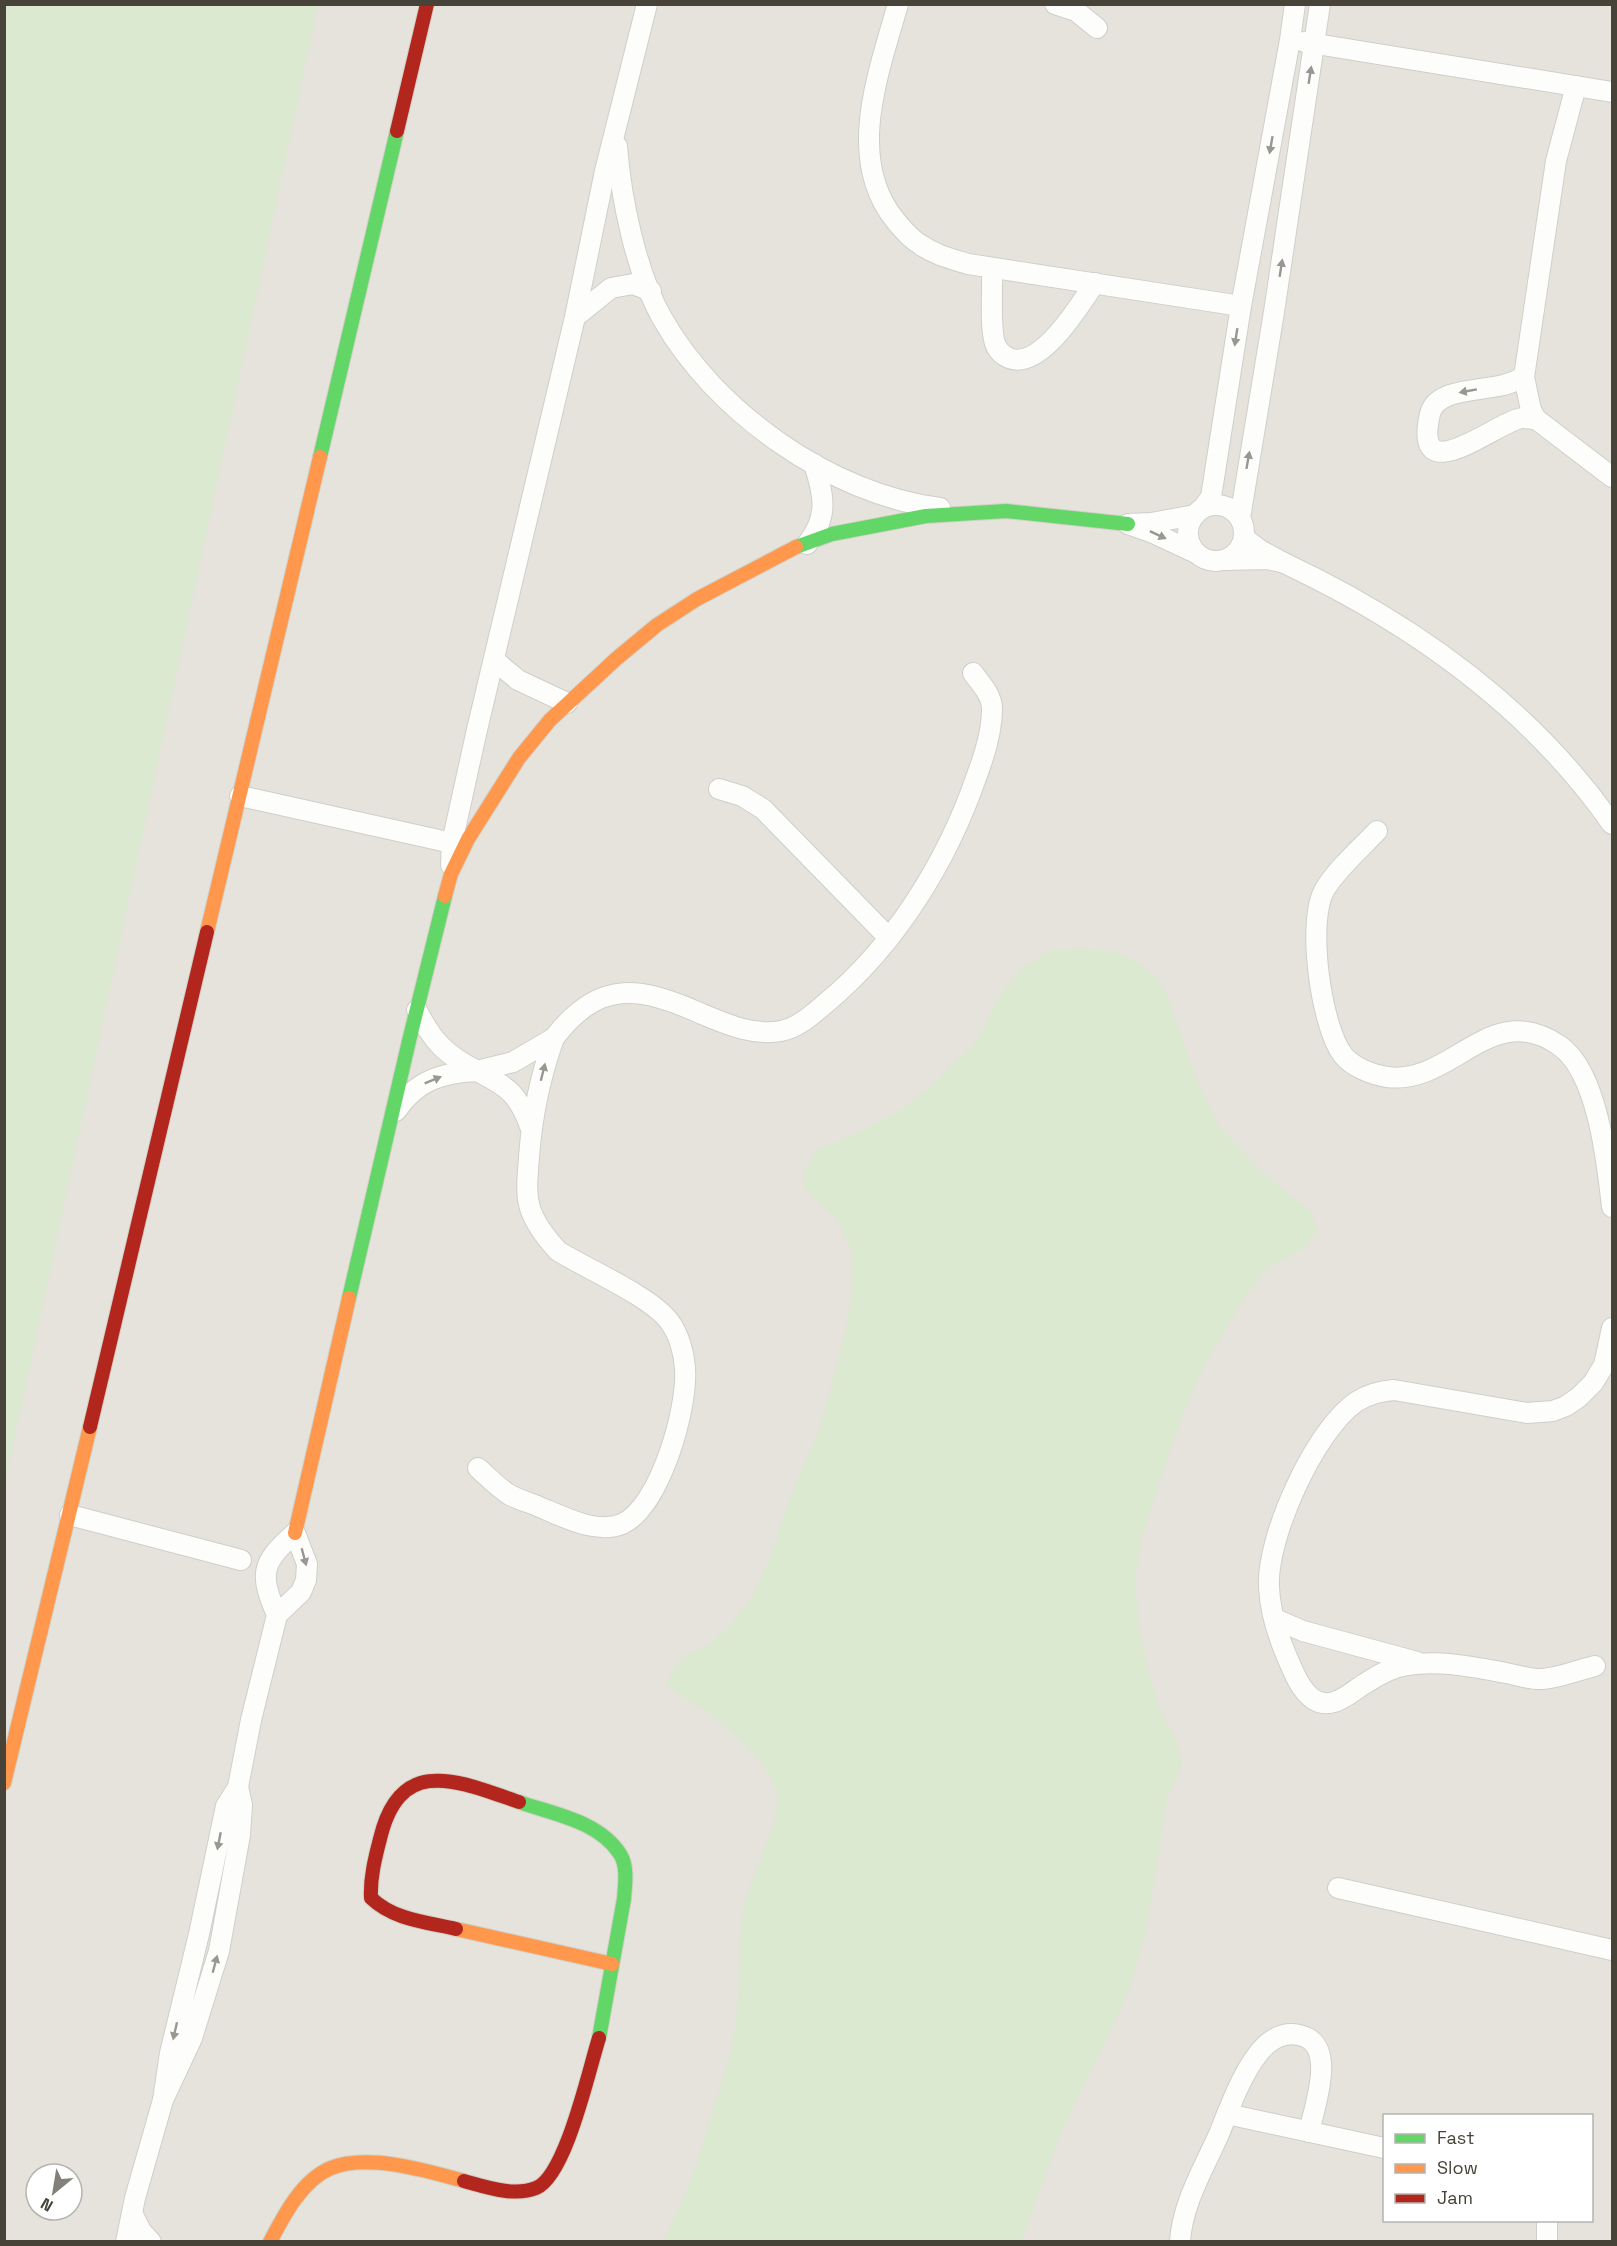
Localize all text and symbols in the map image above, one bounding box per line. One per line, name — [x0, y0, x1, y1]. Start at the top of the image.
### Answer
one-way arrow — [1306, 65, 1315, 84]
one-way arrow — [1266, 136, 1275, 155]
one-way arrow — [1276, 258, 1285, 277]
one-way arrow — [1232, 328, 1241, 347]
one-way arrow — [1458, 387, 1477, 396]
one-way arrow — [1244, 450, 1253, 469]
one-way arrow — [1149, 531, 1166, 540]
one-way arrow — [539, 1063, 549, 1081]
one-way arrow — [424, 1075, 442, 1085]
one-way arrow — [300, 1548, 309, 1566]
one-way arrow — [213, 1832, 223, 1850]
one-way arrow — [211, 1955, 221, 1973]
one-way arrow — [169, 2022, 179, 2040]
legend — [1383, 2114, 1593, 2222]
text: Fast — [1437, 2126, 1474, 2149]
text: Slow — [1437, 2156, 1478, 2179]
north arrow — [24, 2162, 84, 2222]
text: Jam — [1437, 2186, 1473, 2209]
text: N — [37, 2193, 57, 2216]

